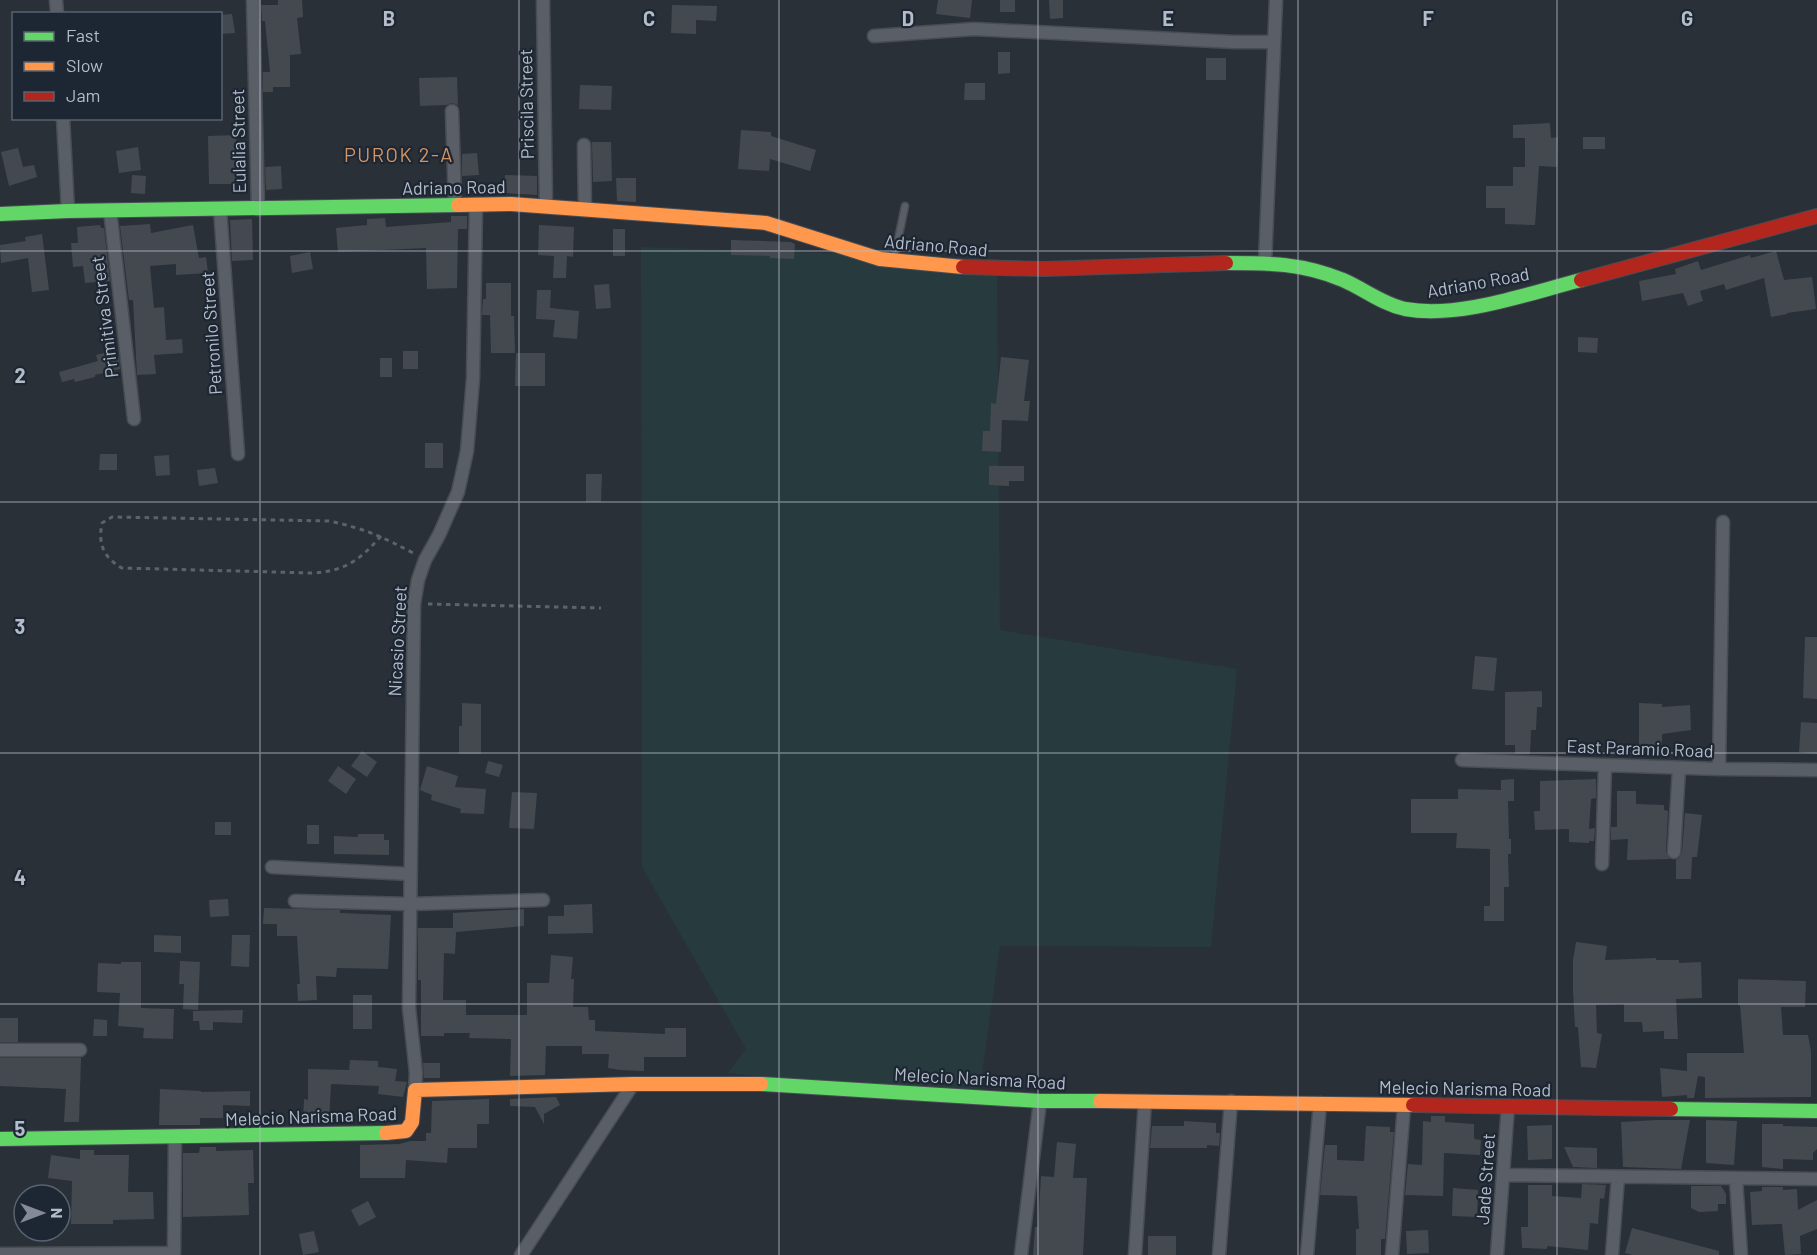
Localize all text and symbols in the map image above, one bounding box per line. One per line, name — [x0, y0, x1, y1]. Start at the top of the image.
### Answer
text: B — [383, 6, 395, 30]
text: C — [643, 6, 655, 30]
text: D — [902, 6, 914, 30]
text: E — [1162, 6, 1174, 30]
text: F — [1422, 6, 1434, 30]
text: G — [1681, 6, 1693, 30]
legend — [12, 12, 222, 120]
text: Fast — [66, 24, 100, 46]
street label: Priscila Street — [514, 49, 538, 159]
text: Slow — [66, 54, 103, 76]
text: Jam — [66, 84, 100, 106]
street label: Eulalia Street — [226, 89, 250, 193]
district label: PUROK 2-A — [344, 142, 454, 166]
street label: Adriano Road — [402, 175, 506, 199]
street label: Adriano Road — [883, 230, 989, 260]
street label: Primitiva Street — [86, 255, 122, 379]
street label: Adriano Road — [1425, 262, 1531, 302]
street label: Petronilo Street — [196, 271, 226, 395]
text: 2 — [14, 363, 26, 387]
street label: Nicasio Street — [383, 585, 411, 697]
text: 3 — [15, 614, 25, 638]
street label: East Paramio Road — [1566, 734, 1714, 762]
text: 4 — [14, 865, 26, 889]
street label: Melecio Narisma Road — [893, 1063, 1067, 1093]
street label: Melecio Narisma Road — [1379, 1075, 1551, 1101]
street label: Melecio Narisma Road — [225, 1102, 397, 1130]
text: 5 — [15, 1116, 26, 1140]
street label: Jade Street — [1471, 1132, 1499, 1226]
north arrow — [12, 1183, 72, 1243]
text: N — [48, 1208, 67, 1218]

